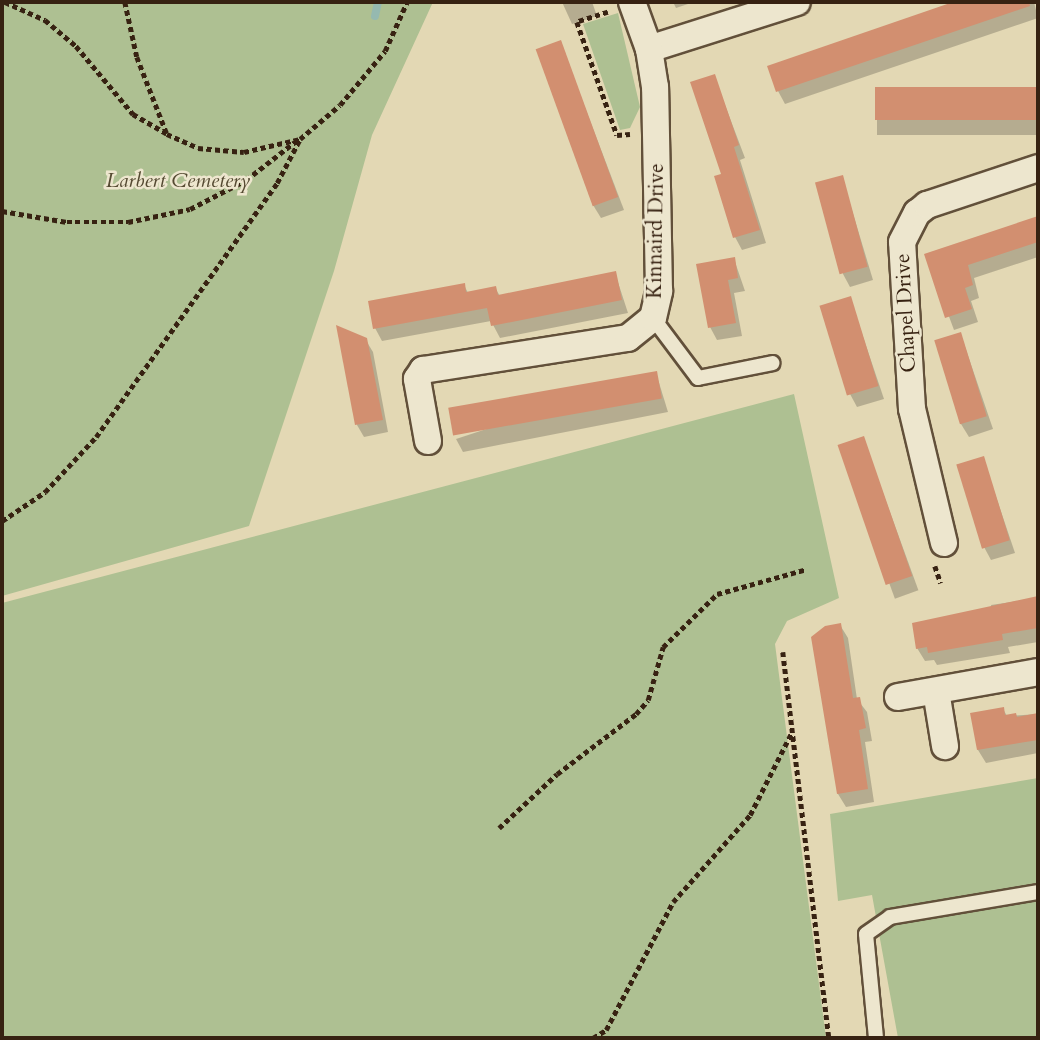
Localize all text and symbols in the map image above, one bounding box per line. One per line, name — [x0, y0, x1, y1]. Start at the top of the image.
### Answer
street label: Kinnaird Drive — [642, 163, 670, 299]
park label: Larbert Cemetery — [106, 168, 250, 194]
street label: Chapel Drive — [890, 253, 922, 373]

